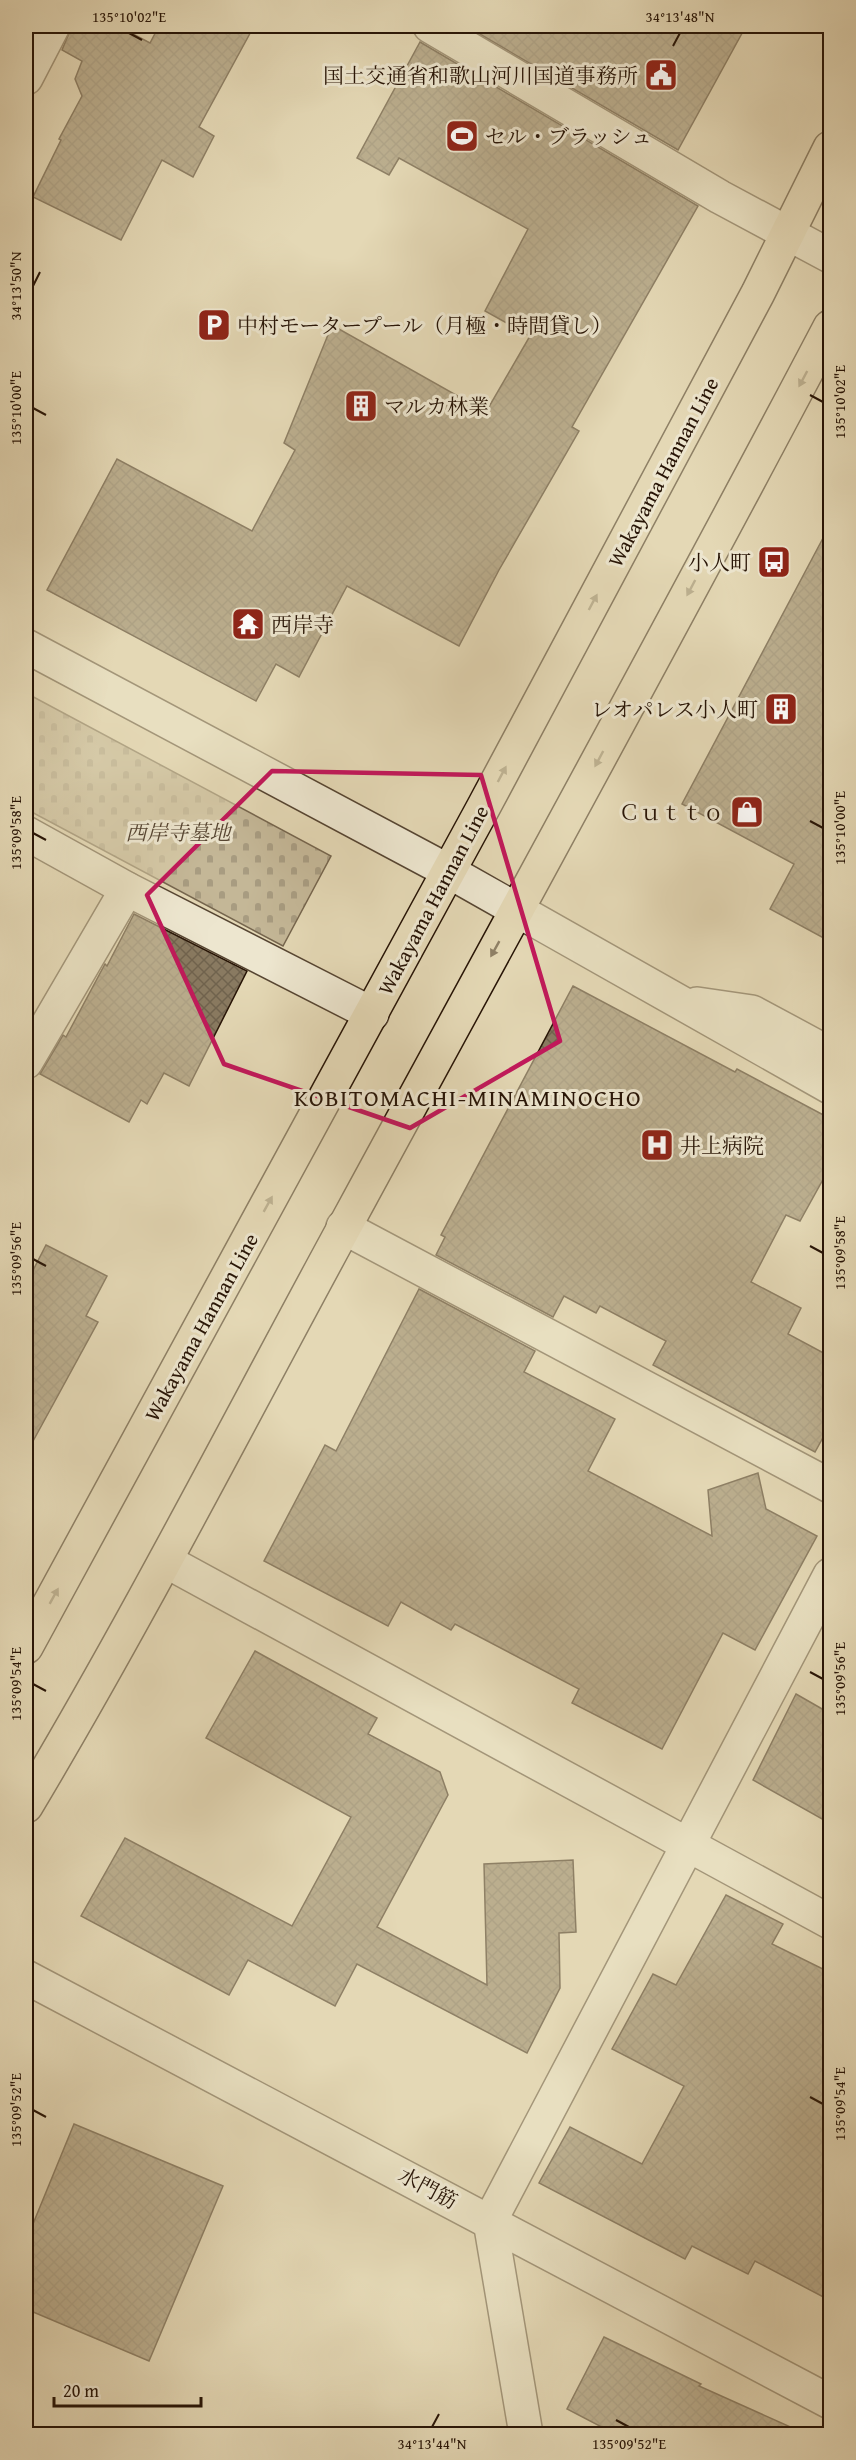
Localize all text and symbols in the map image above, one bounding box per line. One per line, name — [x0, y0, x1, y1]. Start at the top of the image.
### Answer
text: 135°10'02"E — [92, 6, 166, 27]
text: 34°13'48"N — [646, 6, 715, 27]
public building icon: 国土交通省和歌山河川国道事務所 — [643, 57, 679, 93]
place label: 国土交通省和歌山河川国道事務所 — [323, 60, 638, 91]
sports icon: セル・ブラッシュ — [444, 118, 480, 154]
place label: セル・ブラッシュ — [485, 121, 652, 152]
text: 34°13'50"N — [5, 251, 26, 320]
parking icon: 中村モータープール（月極・時間貸し） — [196, 307, 232, 343]
place label: 中村モータープール（月極・時間貸し） — [237, 310, 612, 341]
text: 135°10'02"E — [829, 365, 850, 439]
one-way arrow — [798, 370, 808, 387]
text: 135°10'00"E — [5, 371, 26, 445]
street label: Wakayama Hannan Line — [600, 371, 726, 572]
building icon: マルカ林業 — [343, 388, 379, 424]
place label: マルカ林業 — [384, 391, 489, 422]
bus stop icon: 小人町 — [756, 544, 792, 580]
place label: 小人町 — [688, 547, 751, 578]
one-way arrow — [686, 579, 696, 596]
one-way arrow — [588, 593, 598, 610]
temple icon: 西岸寺 — [230, 606, 266, 642]
place label: 西岸寺 — [271, 609, 334, 640]
building icon: レオパレス小人町 — [763, 691, 799, 727]
place label: レオパレス小人町 — [591, 694, 758, 725]
one-way arrow — [594, 751, 604, 768]
one-way arrow — [497, 765, 507, 782]
text: 135°10'00"E — [829, 791, 850, 865]
shop icon: Ｃｕｔｔｏ — [729, 794, 765, 830]
text: 135°09'58"E — [5, 796, 26, 870]
place label: Ｃｕｔｔｏ — [619, 797, 724, 828]
street label: Wakayama Hannan Line — [370, 799, 496, 1000]
park label: 西岸寺墓地 — [126, 817, 232, 848]
one-way arrow — [490, 941, 500, 958]
district label: KOBITOMACHI-MINAMINOCHO — [294, 1080, 642, 1115]
hospital icon: 井上病院 — [639, 1127, 675, 1163]
place label: 井上病院 — [680, 1130, 764, 1161]
one-way arrow — [263, 1195, 273, 1212]
text: 135°09'58"E — [829, 1216, 850, 1290]
text: 135°09'56"E — [5, 1222, 26, 1296]
street label: Wakayama Hannan Line — [136, 1227, 266, 1427]
one-way arrow — [49, 1587, 59, 1604]
text: 135°09'56"E — [829, 1642, 850, 1716]
text: 135°09'54"E — [5, 1647, 26, 1721]
text: 135°09'54"E — [829, 2067, 850, 2141]
text: 135°09'52"E — [5, 2073, 26, 2147]
street label: 水門筋 — [393, 2160, 463, 2216]
scale bar — [54, 2370, 201, 2408]
text: 20 m — [63, 2377, 99, 2404]
text: 34°13'44"N — [398, 2433, 467, 2454]
text: 135°09'52"E — [592, 2433, 666, 2454]

